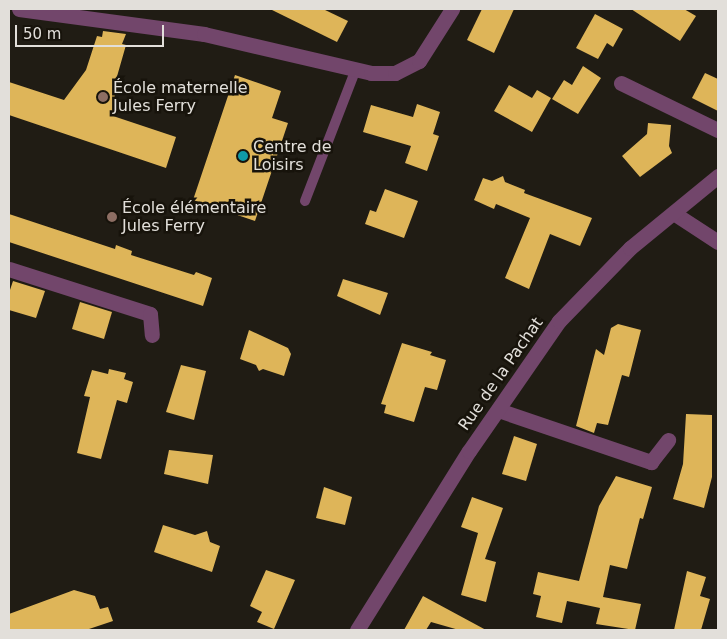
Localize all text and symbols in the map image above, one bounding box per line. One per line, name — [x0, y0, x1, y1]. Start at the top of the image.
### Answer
scale bar — [18, 15, 166, 47]
text: 50 m — [23, 25, 61, 43]
place label: École maternelle Jules Ferry — [113, 78, 248, 116]
marker: École maternelle Jules Ferry — [97, 91, 109, 103]
place label: Centre de Loisirs — [253, 137, 332, 175]
marker: Centre de Loisirs — [237, 150, 249, 162]
place label: École élémentaire Jules Ferry — [122, 198, 266, 236]
marker: École élémentaire Jules Ferry — [106, 211, 118, 223]
street label: Rue de la Pachat — [455, 314, 547, 434]

